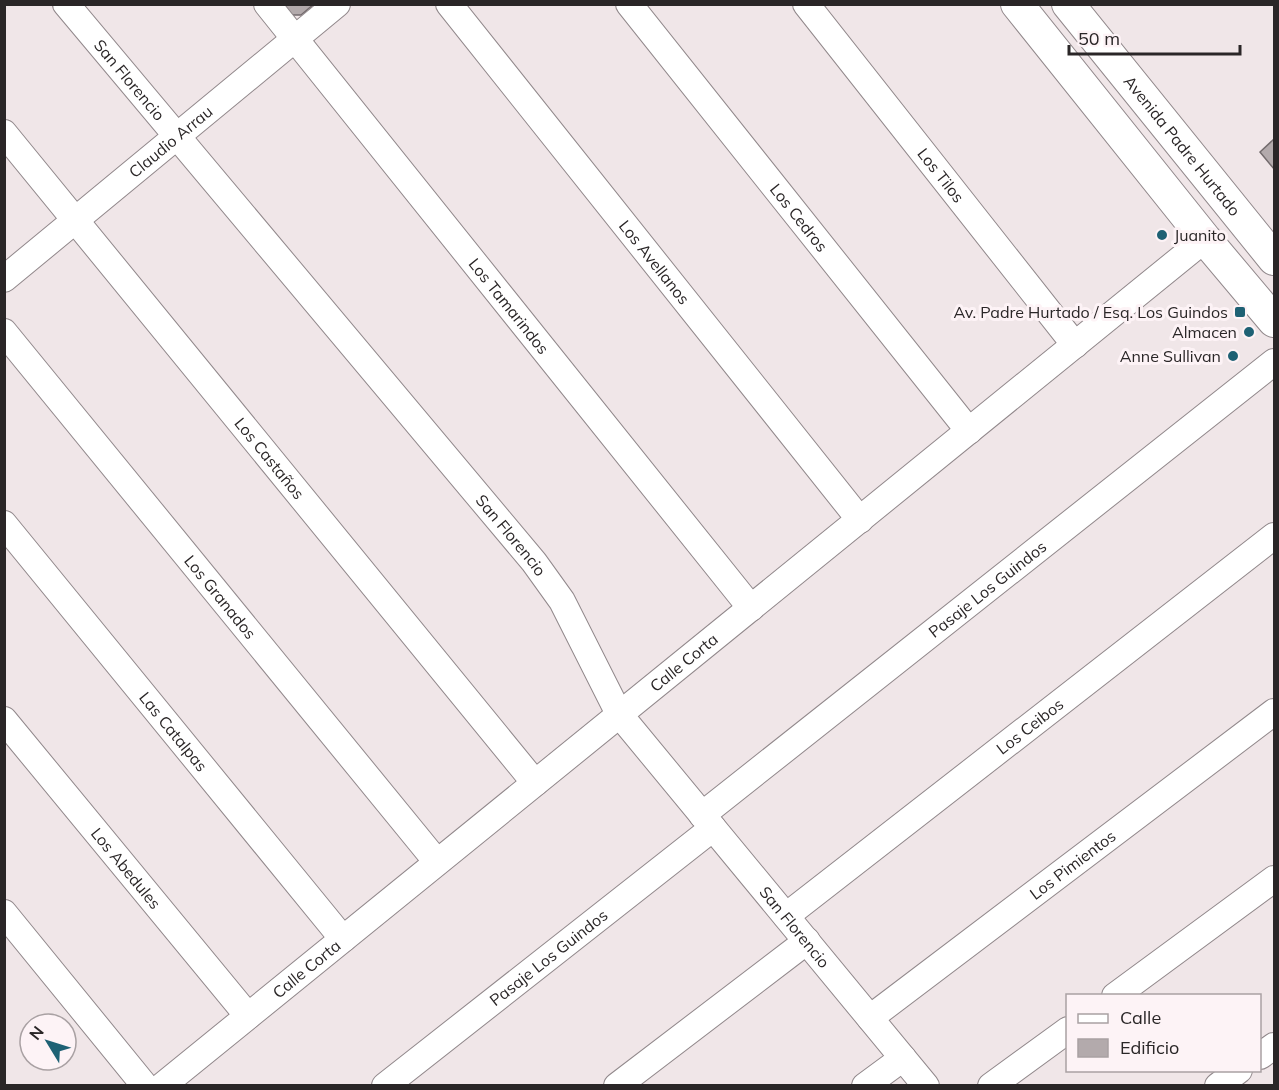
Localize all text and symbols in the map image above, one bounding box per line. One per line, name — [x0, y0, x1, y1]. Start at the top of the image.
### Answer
scale bar — [1069, 18, 1240, 56]
text: 50 m — [1078, 27, 1120, 50]
street label: San Florencio — [90, 35, 169, 125]
street label: Avenida Padre Hurtado — [1120, 71, 1245, 220]
street label: Claudio Arrau — [125, 101, 216, 182]
street label: Los Tilos — [913, 144, 969, 207]
street label: Los Cedros — [766, 179, 832, 256]
street label: Los Avellanos — [615, 216, 694, 308]
place label: Juanito — [1174, 225, 1226, 245]
marker: Juanito — [1155, 228, 1169, 242]
street label: Los Tamarindos — [465, 254, 554, 358]
place label: Av. Padre Hurtado / Esq. Los Guindos — [953, 302, 1228, 322]
marker: Av. Padre Hurtado / Esq. Los Guindos — [1233, 305, 1247, 319]
place label: Almacen — [1172, 322, 1237, 342]
marker: Almacen — [1242, 325, 1256, 339]
place label: Anne Sullivan — [1120, 346, 1221, 366]
marker: Anne Sullivan — [1226, 349, 1240, 363]
street label: Los Castaños — [230, 413, 309, 503]
street label: San Florencio — [472, 490, 551, 580]
street label: Pasaje Los Guindos — [924, 536, 1050, 642]
street label: Los Granados — [180, 551, 261, 643]
street label: Calle Corta — [646, 629, 722, 696]
street label: Las Catalpas — [135, 688, 212, 775]
street label: Los Ceibos — [992, 694, 1067, 758]
street label: Los Abedules — [87, 823, 165, 913]
street label: Los Pimientos — [1025, 826, 1120, 904]
street label: San Florencio — [755, 882, 834, 972]
street label: Pasaje Los Guindos — [485, 905, 612, 1010]
street label: Calle Corta — [268, 935, 344, 1002]
legend — [1066, 994, 1261, 1072]
text: Calle — [1120, 1006, 1161, 1029]
north arrow — [18, 1012, 78, 1072]
text: N — [25, 1022, 48, 1044]
text: Edificio — [1120, 1036, 1179, 1059]

